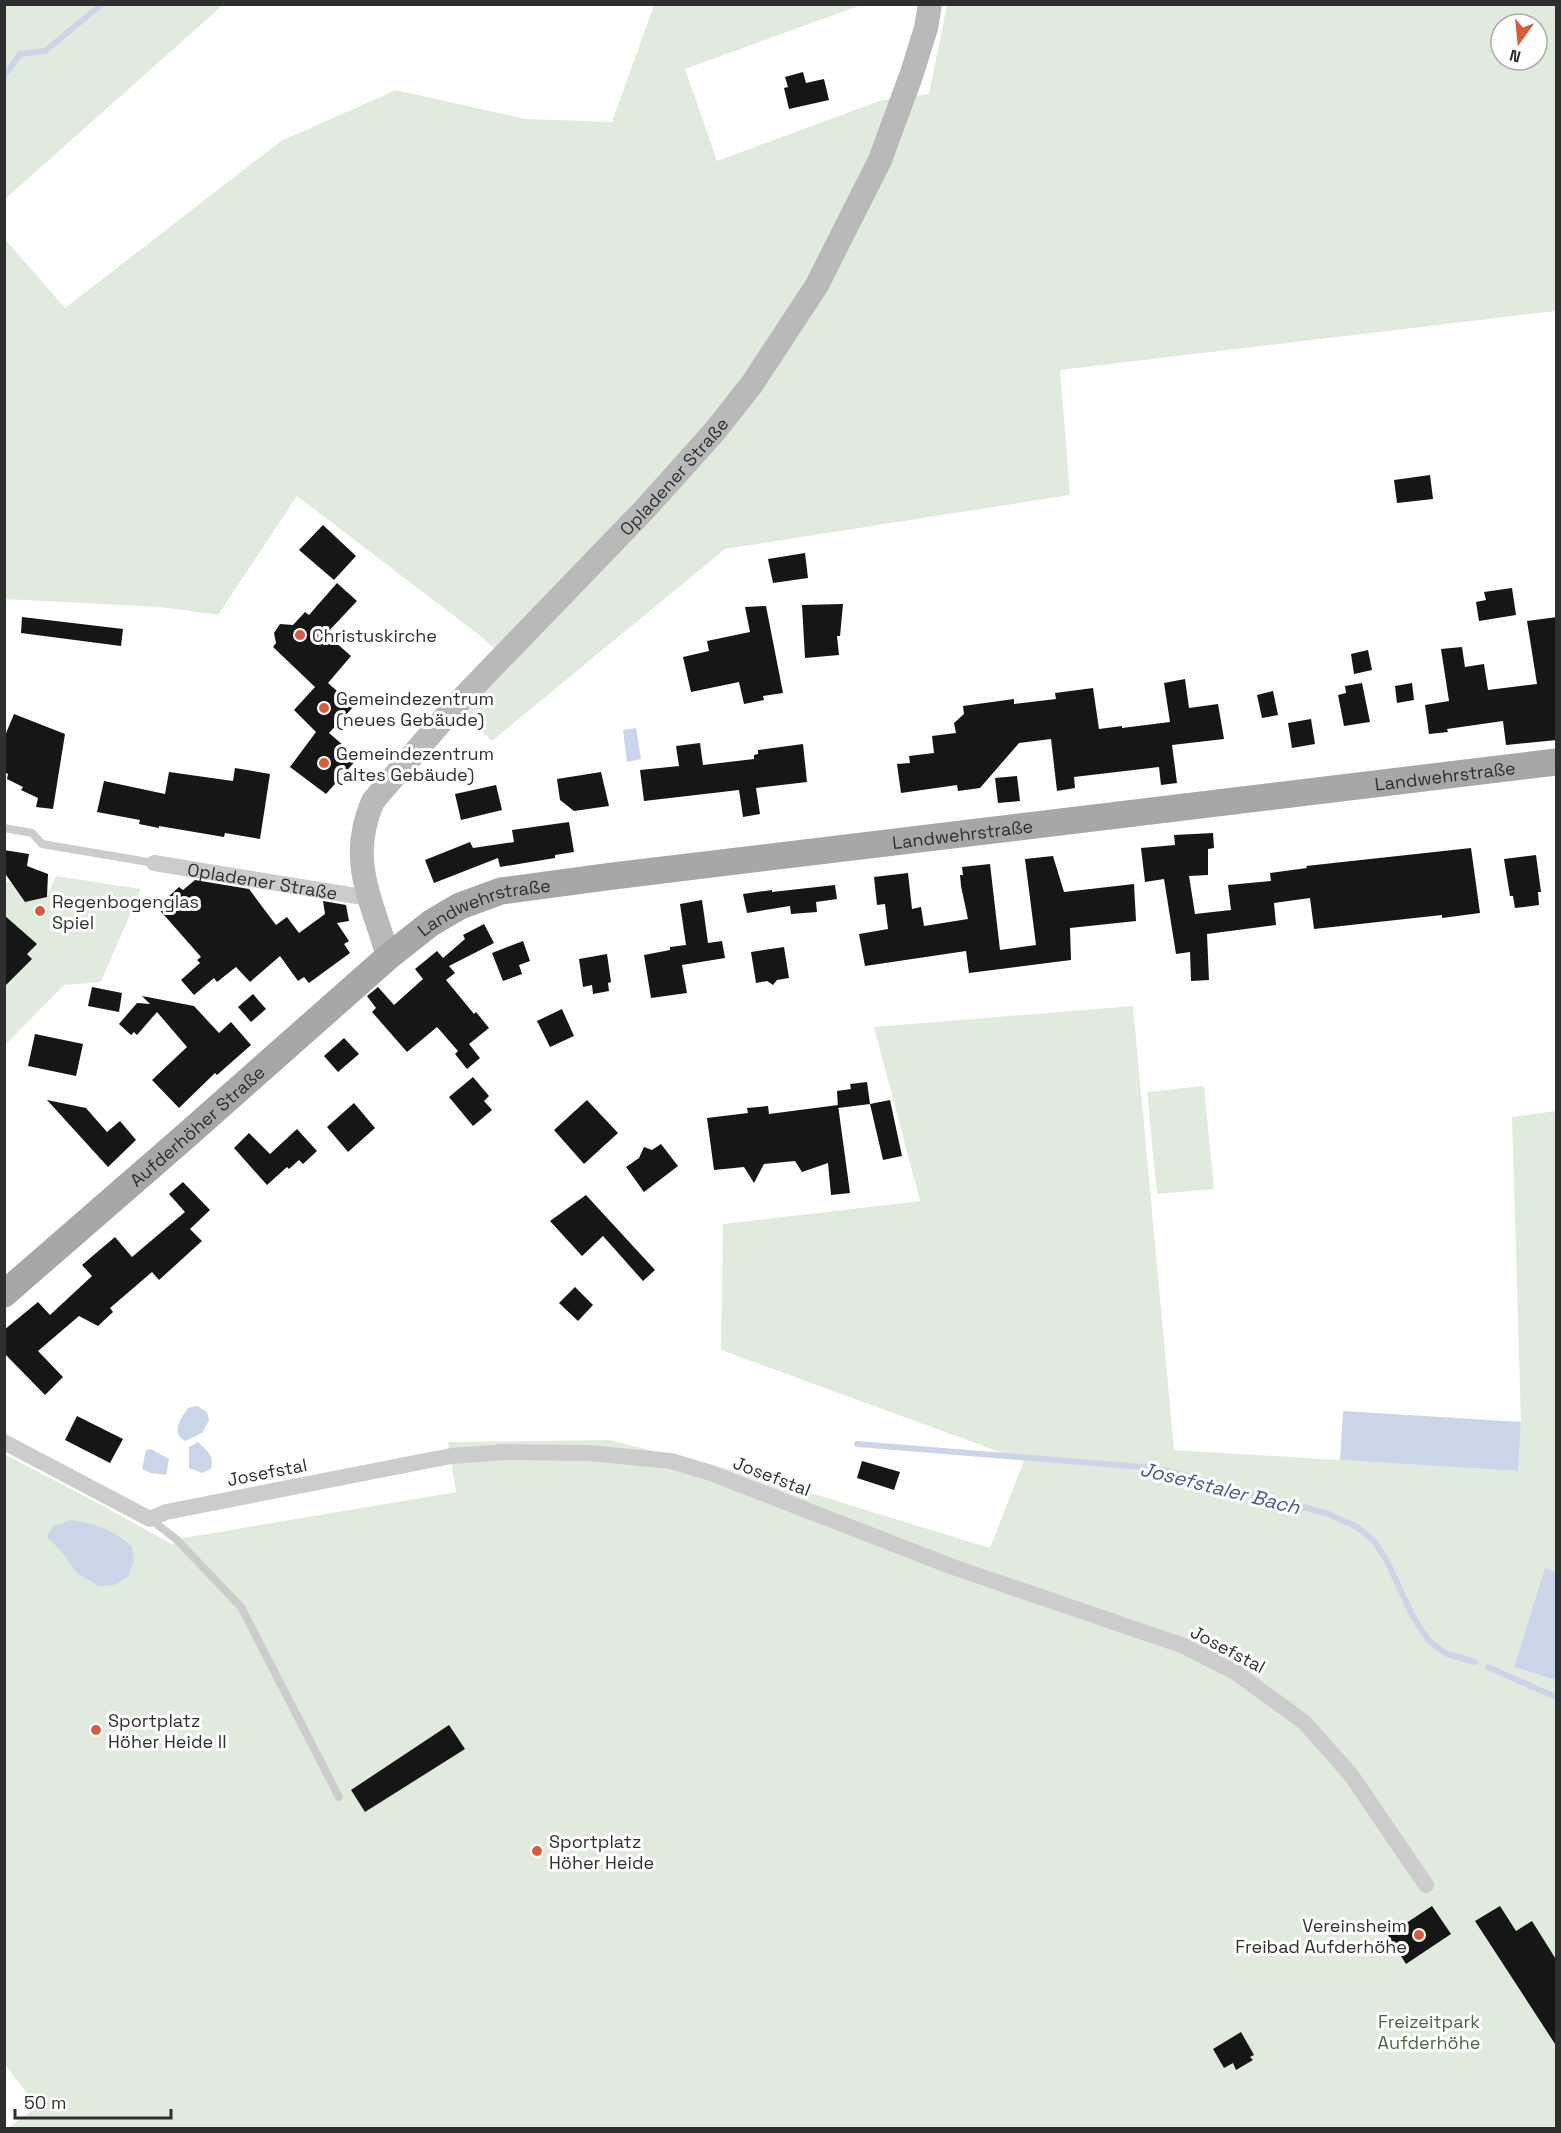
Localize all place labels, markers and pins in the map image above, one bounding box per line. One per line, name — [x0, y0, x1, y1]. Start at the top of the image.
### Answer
place label: Christuskirche — [312, 624, 437, 647]
marker: Christuskirche — [293, 628, 307, 642]
place label: Gemeindezentrum (neues Gebäude) — [336, 687, 494, 731]
marker: Gemeindezentrum (neues Gebäude) — [317, 701, 331, 715]
place label: Gemeindezentrum (altes Gebäude) — [336, 742, 494, 786]
marker: Gemeindezentrum (altes Gebäude) — [317, 756, 331, 770]
place label: Regenbogenglas Spiel — [52, 890, 199, 934]
marker: Regenbogenglas Spiel — [33, 904, 47, 918]
place label: Sportplatz Höher Heide II — [108, 1709, 227, 1753]
marker: Sportplatz Höher Heide II — [89, 1723, 103, 1737]
place label: Sportplatz Höher Heide — [549, 1830, 654, 1874]
marker: Sportplatz Höher Heide — [530, 1844, 544, 1858]
place label: Vereinsheim Freibad Aufderhöhe — [1235, 1914, 1407, 1958]
marker: Vereinsheim Freibad Aufderhöhe — [1412, 1928, 1426, 1942]

